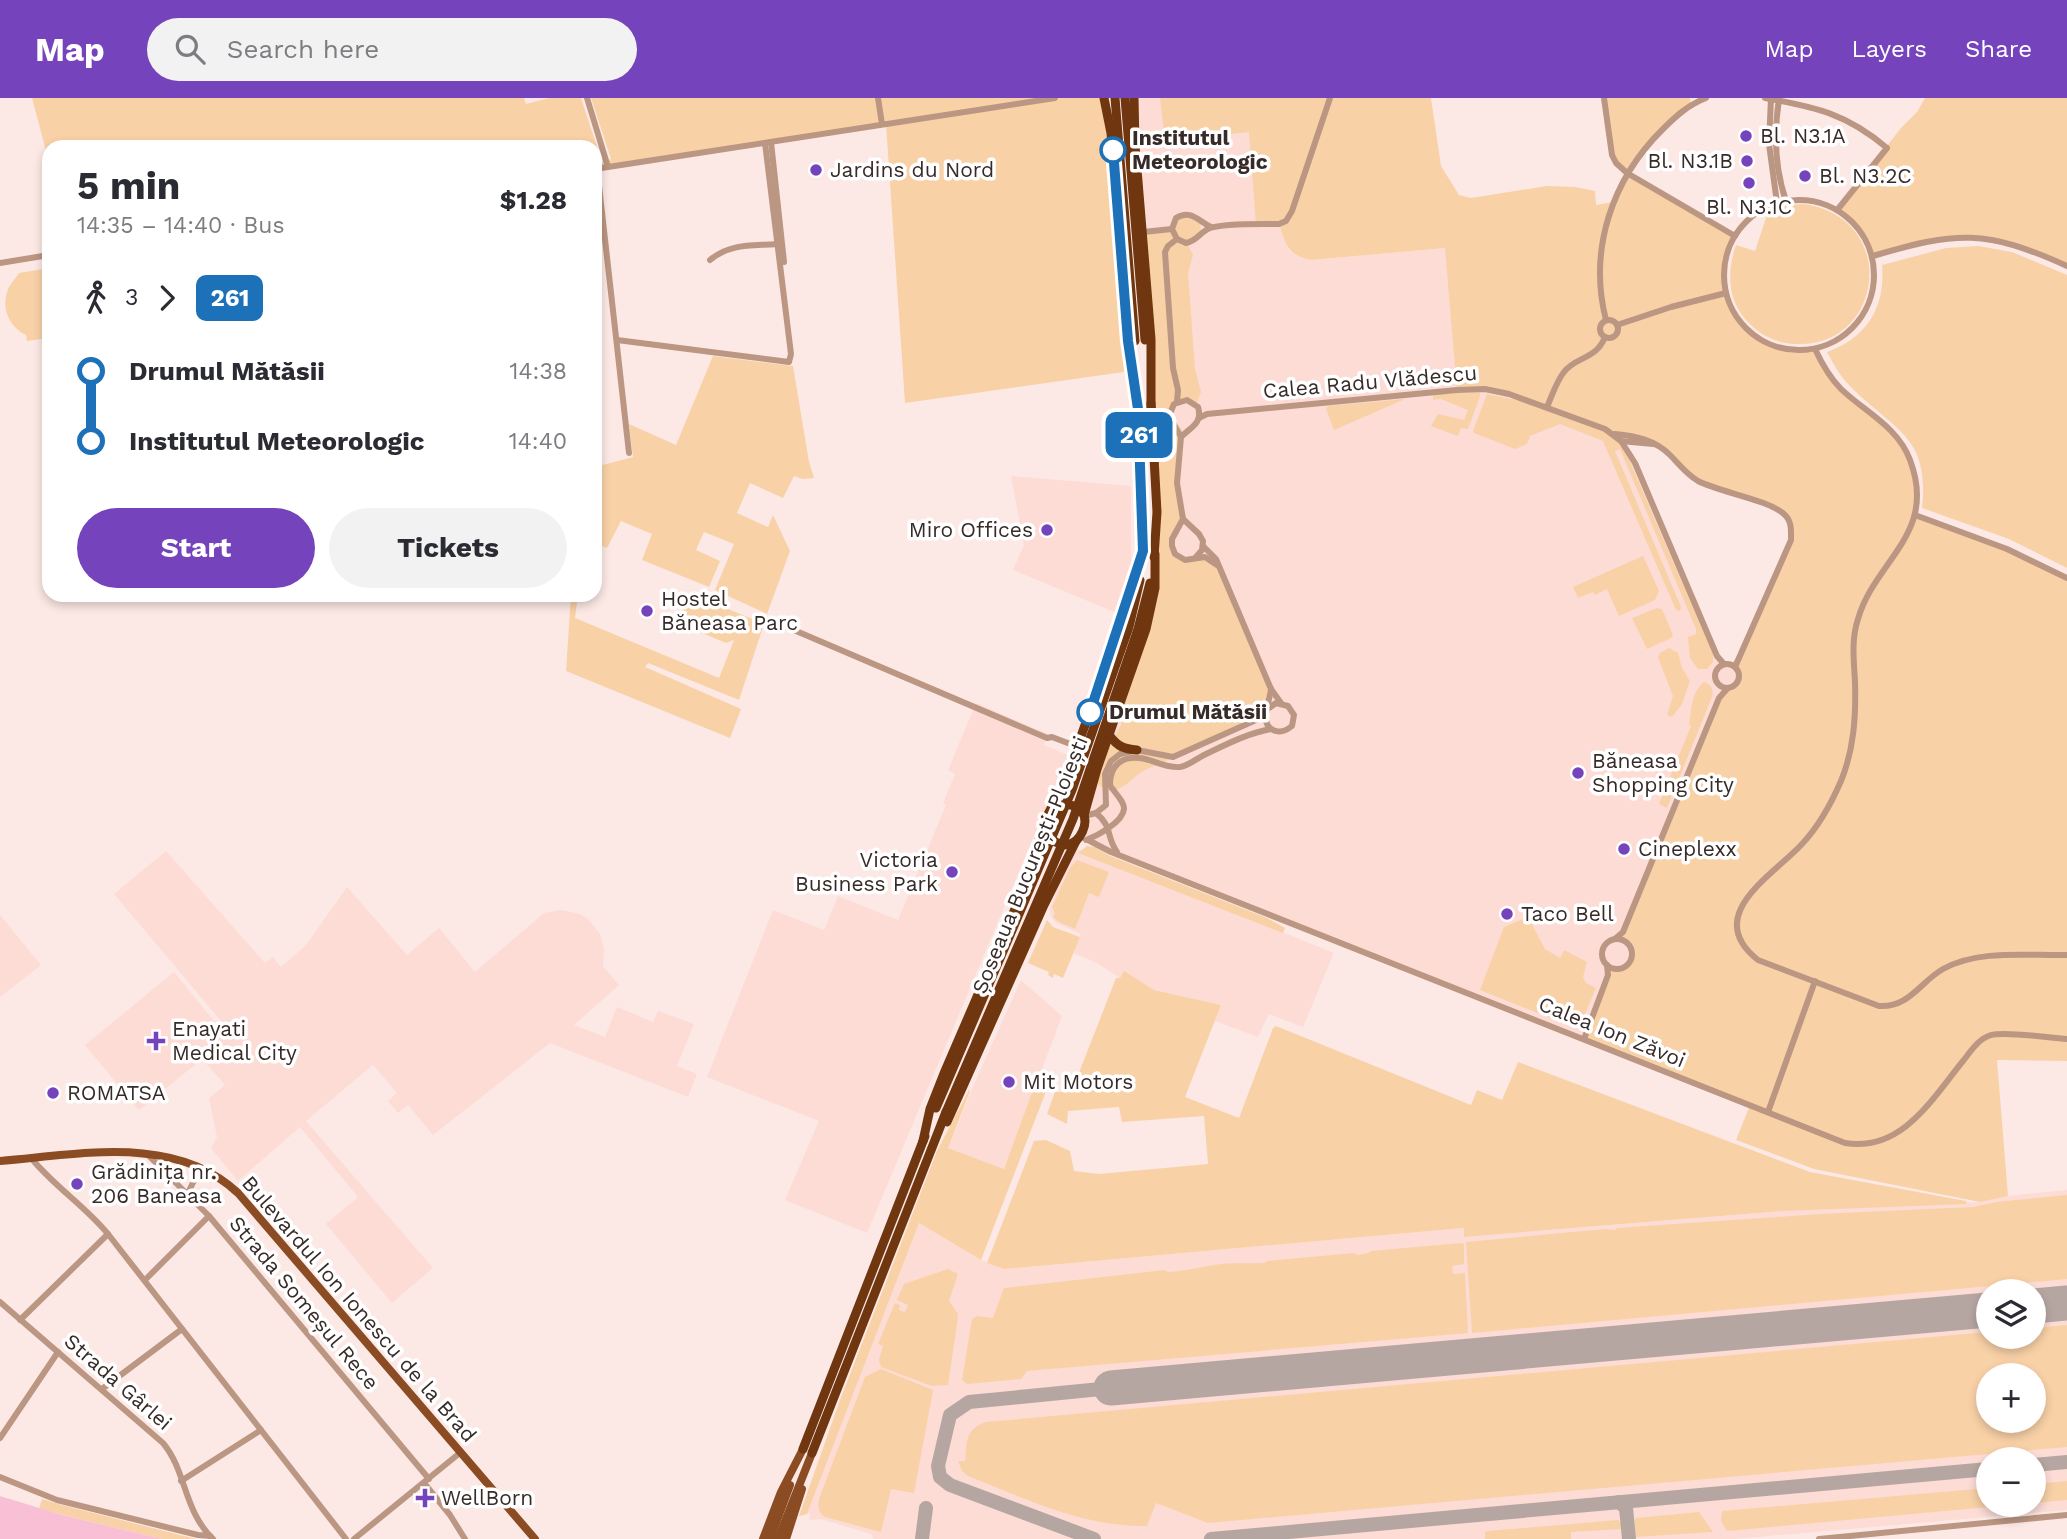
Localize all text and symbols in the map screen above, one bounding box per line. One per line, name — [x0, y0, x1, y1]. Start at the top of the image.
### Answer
search box — [147, 18, 637, 81]
text: Map — [35, 30, 105, 69]
icon: search — [171, 30, 209, 68]
text: Search here — [227, 34, 379, 64]
text: Map — [1765, 35, 1813, 63]
text: Layers — [1851, 35, 1927, 63]
text: Share — [1965, 35, 2032, 63]
place label: Bl. N3.1A — [1760, 123, 1846, 148]
place label: Institutul Meteorologic — [1132, 125, 1268, 174]
marker: Bl. N3.1A — [1738, 128, 1754, 144]
marker: Institutul Meteorologic — [1100, 137, 1126, 163]
place label: Bl. N3.1B — [1647, 148, 1733, 173]
marker: Bl. N3.1B — [1739, 153, 1755, 169]
place label: Jardins du Nord — [830, 157, 994, 182]
marker: Jardins du Nord — [808, 162, 824, 178]
place label: Bl. N3.2C — [1819, 163, 1912, 188]
text: 5 min — [77, 164, 180, 208]
marker: Bl. N3.2C — [1797, 168, 1813, 184]
marker: Bl. N3.1C — [1741, 175, 1757, 191]
text: $1.28 — [500, 185, 567, 215]
place label: Bl. N3.1C — [1706, 194, 1792, 219]
text: 14:35 – 14:40 · Bus — [77, 212, 285, 239]
icon: walk — [77, 279, 115, 317]
icon: forward — [148, 279, 186, 317]
text: 3 — [125, 284, 138, 311]
text: 261 — [210, 284, 249, 312]
text: Drumul Mătăsii — [129, 356, 325, 386]
text: 14:38 — [510, 358, 567, 385]
street label: Calea Radu Vlădescu — [1262, 360, 1478, 403]
line badge: 261 — [1099, 412, 1179, 458]
text: 261 — [1120, 421, 1159, 449]
text: Institutul Meteorologic — [129, 426, 424, 456]
text: 14:40 — [509, 428, 567, 455]
button: Start — [77, 508, 315, 588]
button: Tickets — [329, 508, 567, 588]
place label: Miro Offices — [909, 517, 1033, 542]
marker: Miro Offices — [1039, 522, 1055, 538]
place label: Hostel Băneasa Parc — [661, 586, 798, 635]
marker: Hostel Băneasa Parc — [639, 603, 655, 619]
marker: Drumul Mătăsii — [1077, 699, 1103, 725]
place label: Drumul Mătăsii — [1109, 699, 1267, 724]
street label: Șoseaua București-Ploiești — [966, 732, 1093, 997]
place label: Băneasa Shopping City — [1592, 748, 1734, 797]
marker: Băneasa Shopping City — [1570, 765, 1586, 781]
place label: Cineplexx — [1638, 836, 1737, 861]
marker: Cineplexx — [1616, 841, 1632, 857]
place label: Victoria Business Park — [795, 847, 938, 896]
marker: Victoria Business Park — [944, 864, 960, 880]
place label: Taco Bell — [1521, 901, 1614, 926]
marker: Taco Bell — [1499, 906, 1515, 922]
street label: Calea Ion Zăvoi — [1535, 991, 1689, 1072]
place label: Enayati Medical City — [172, 1016, 297, 1065]
marker: Enayati Medical City — [146, 1031, 166, 1051]
place label: Mit Motors — [1023, 1069, 1133, 1094]
marker: Mit Motors — [1001, 1074, 1017, 1090]
place label: ROMATSA — [67, 1080, 166, 1105]
marker: ROMATSA — [45, 1085, 61, 1101]
place label: Grădinița nr. 206 Baneasa — [91, 1159, 222, 1208]
street label: Bulevardul Ion Ionescu de la Brad — [237, 1170, 482, 1447]
marker: Grădinița nr. 206 Baneasa — [69, 1176, 85, 1192]
street label: Strada Someșul Rece — [224, 1211, 384, 1395]
map controls — [1976, 1279, 2046, 1517]
button: layers — [1976, 1279, 2046, 1349]
street label: Strada Gârlei — [60, 1328, 177, 1435]
button: + — [1976, 1363, 2046, 1433]
button: − — [1976, 1447, 2046, 1517]
place label: WellBorn — [441, 1485, 533, 1510]
marker: WellBorn — [415, 1488, 435, 1508]

